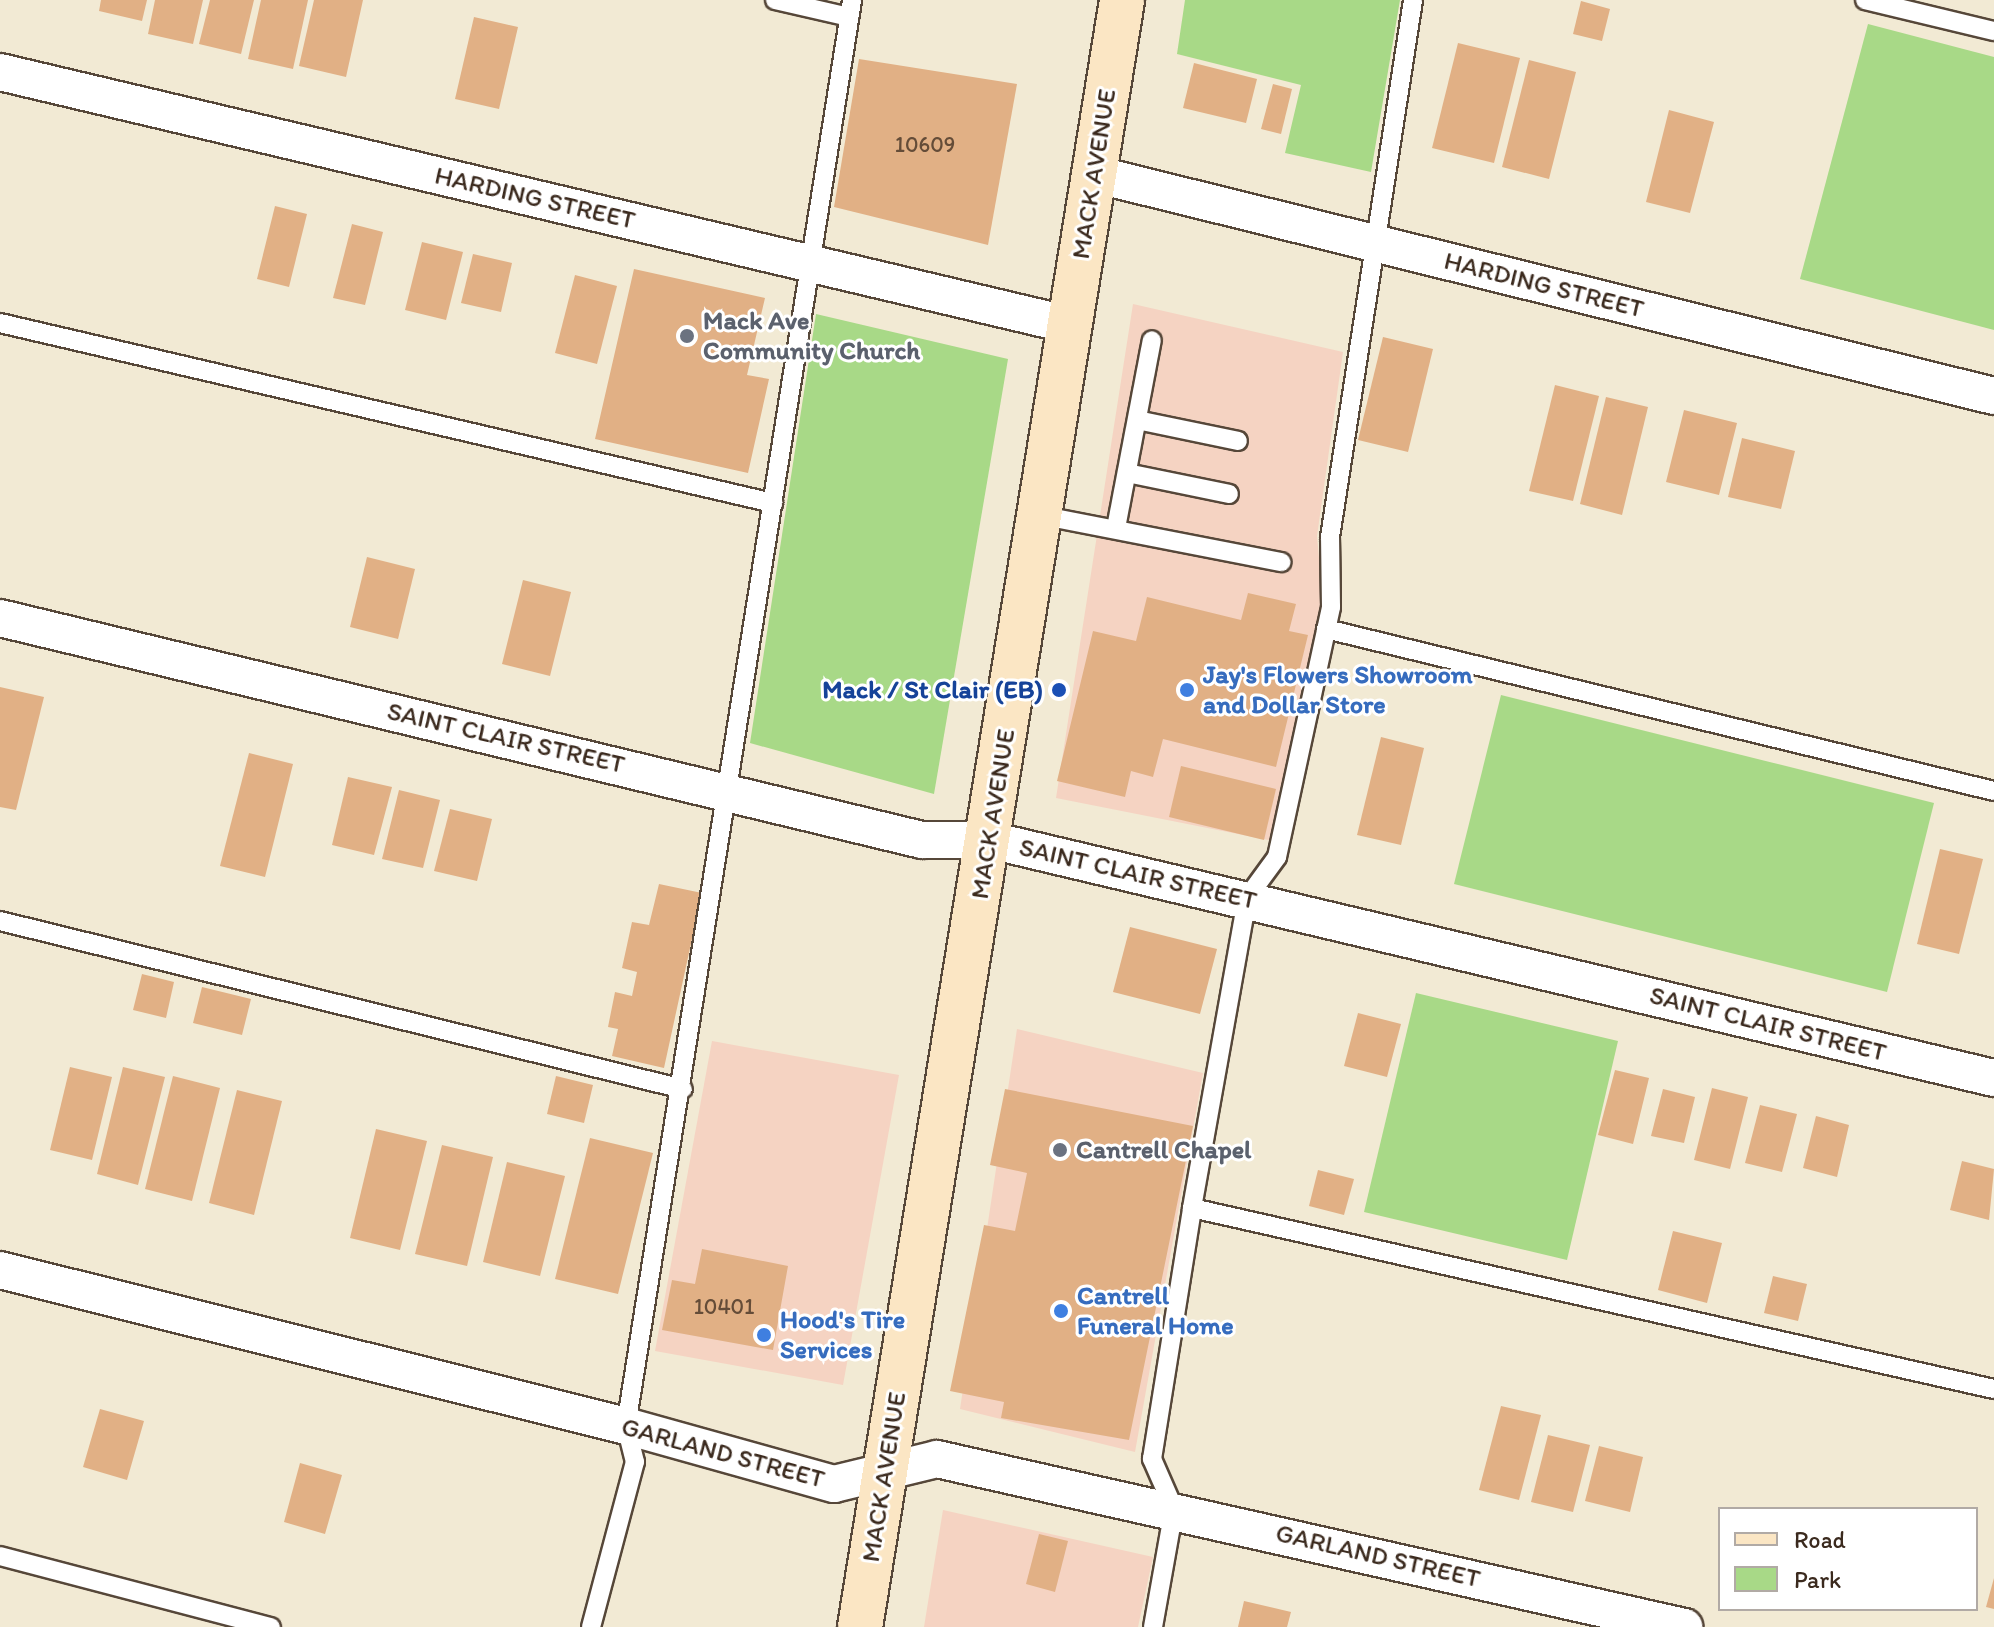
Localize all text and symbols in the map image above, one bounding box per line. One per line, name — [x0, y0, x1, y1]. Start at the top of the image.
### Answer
street label: MACK AVENUE — [1065, 87, 1123, 261]
house number: 10609 — [895, 132, 955, 158]
street label: HARDING STREET — [432, 160, 638, 236]
street label: HARDING STREET — [1441, 245, 1647, 325]
place label: Mack Ave Community Church — [703, 305, 920, 366]
marker: Mack Ave Community Church — [678, 327, 696, 345]
place label: Jay's Flowers Showroom and Dollar Store — [1203, 659, 1473, 720]
place label: Mack / St Clair (EB) — [823, 674, 1043, 706]
marker: Mack / St Clair (EB) — [1050, 681, 1068, 699]
marker: Jay's Flowers Showroom and Dollar Store — [1178, 681, 1196, 699]
street label: SAINT CLAIR STREET — [386, 696, 626, 780]
street label: MACK AVENUE — [964, 727, 1022, 901]
street label: SAINT CLAIR STREET — [1018, 832, 1258, 916]
street label: SAINT CLAIR STREET — [1648, 980, 1888, 1068]
place label: Cantrell Chapel — [1076, 1134, 1251, 1166]
marker: Cantrell Chapel — [1051, 1141, 1069, 1159]
place label: Cantrell Funeral Home — [1077, 1280, 1234, 1342]
house number: 10401 — [694, 1294, 754, 1320]
marker: Cantrell Funeral Home — [1052, 1302, 1070, 1320]
place label: Hood's Tire Services — [780, 1304, 905, 1366]
marker: Hood's Tire Services — [755, 1326, 773, 1344]
street label: MACK AVENUE — [855, 1390, 913, 1564]
street label: GARLAND STREET — [618, 1411, 828, 1495]
legend — [1718, 1507, 1978, 1611]
street label: GARLAND STREET — [1273, 1517, 1483, 1595]
text: Road — [1794, 1525, 1846, 1554]
text: Park — [1794, 1565, 1841, 1594]

